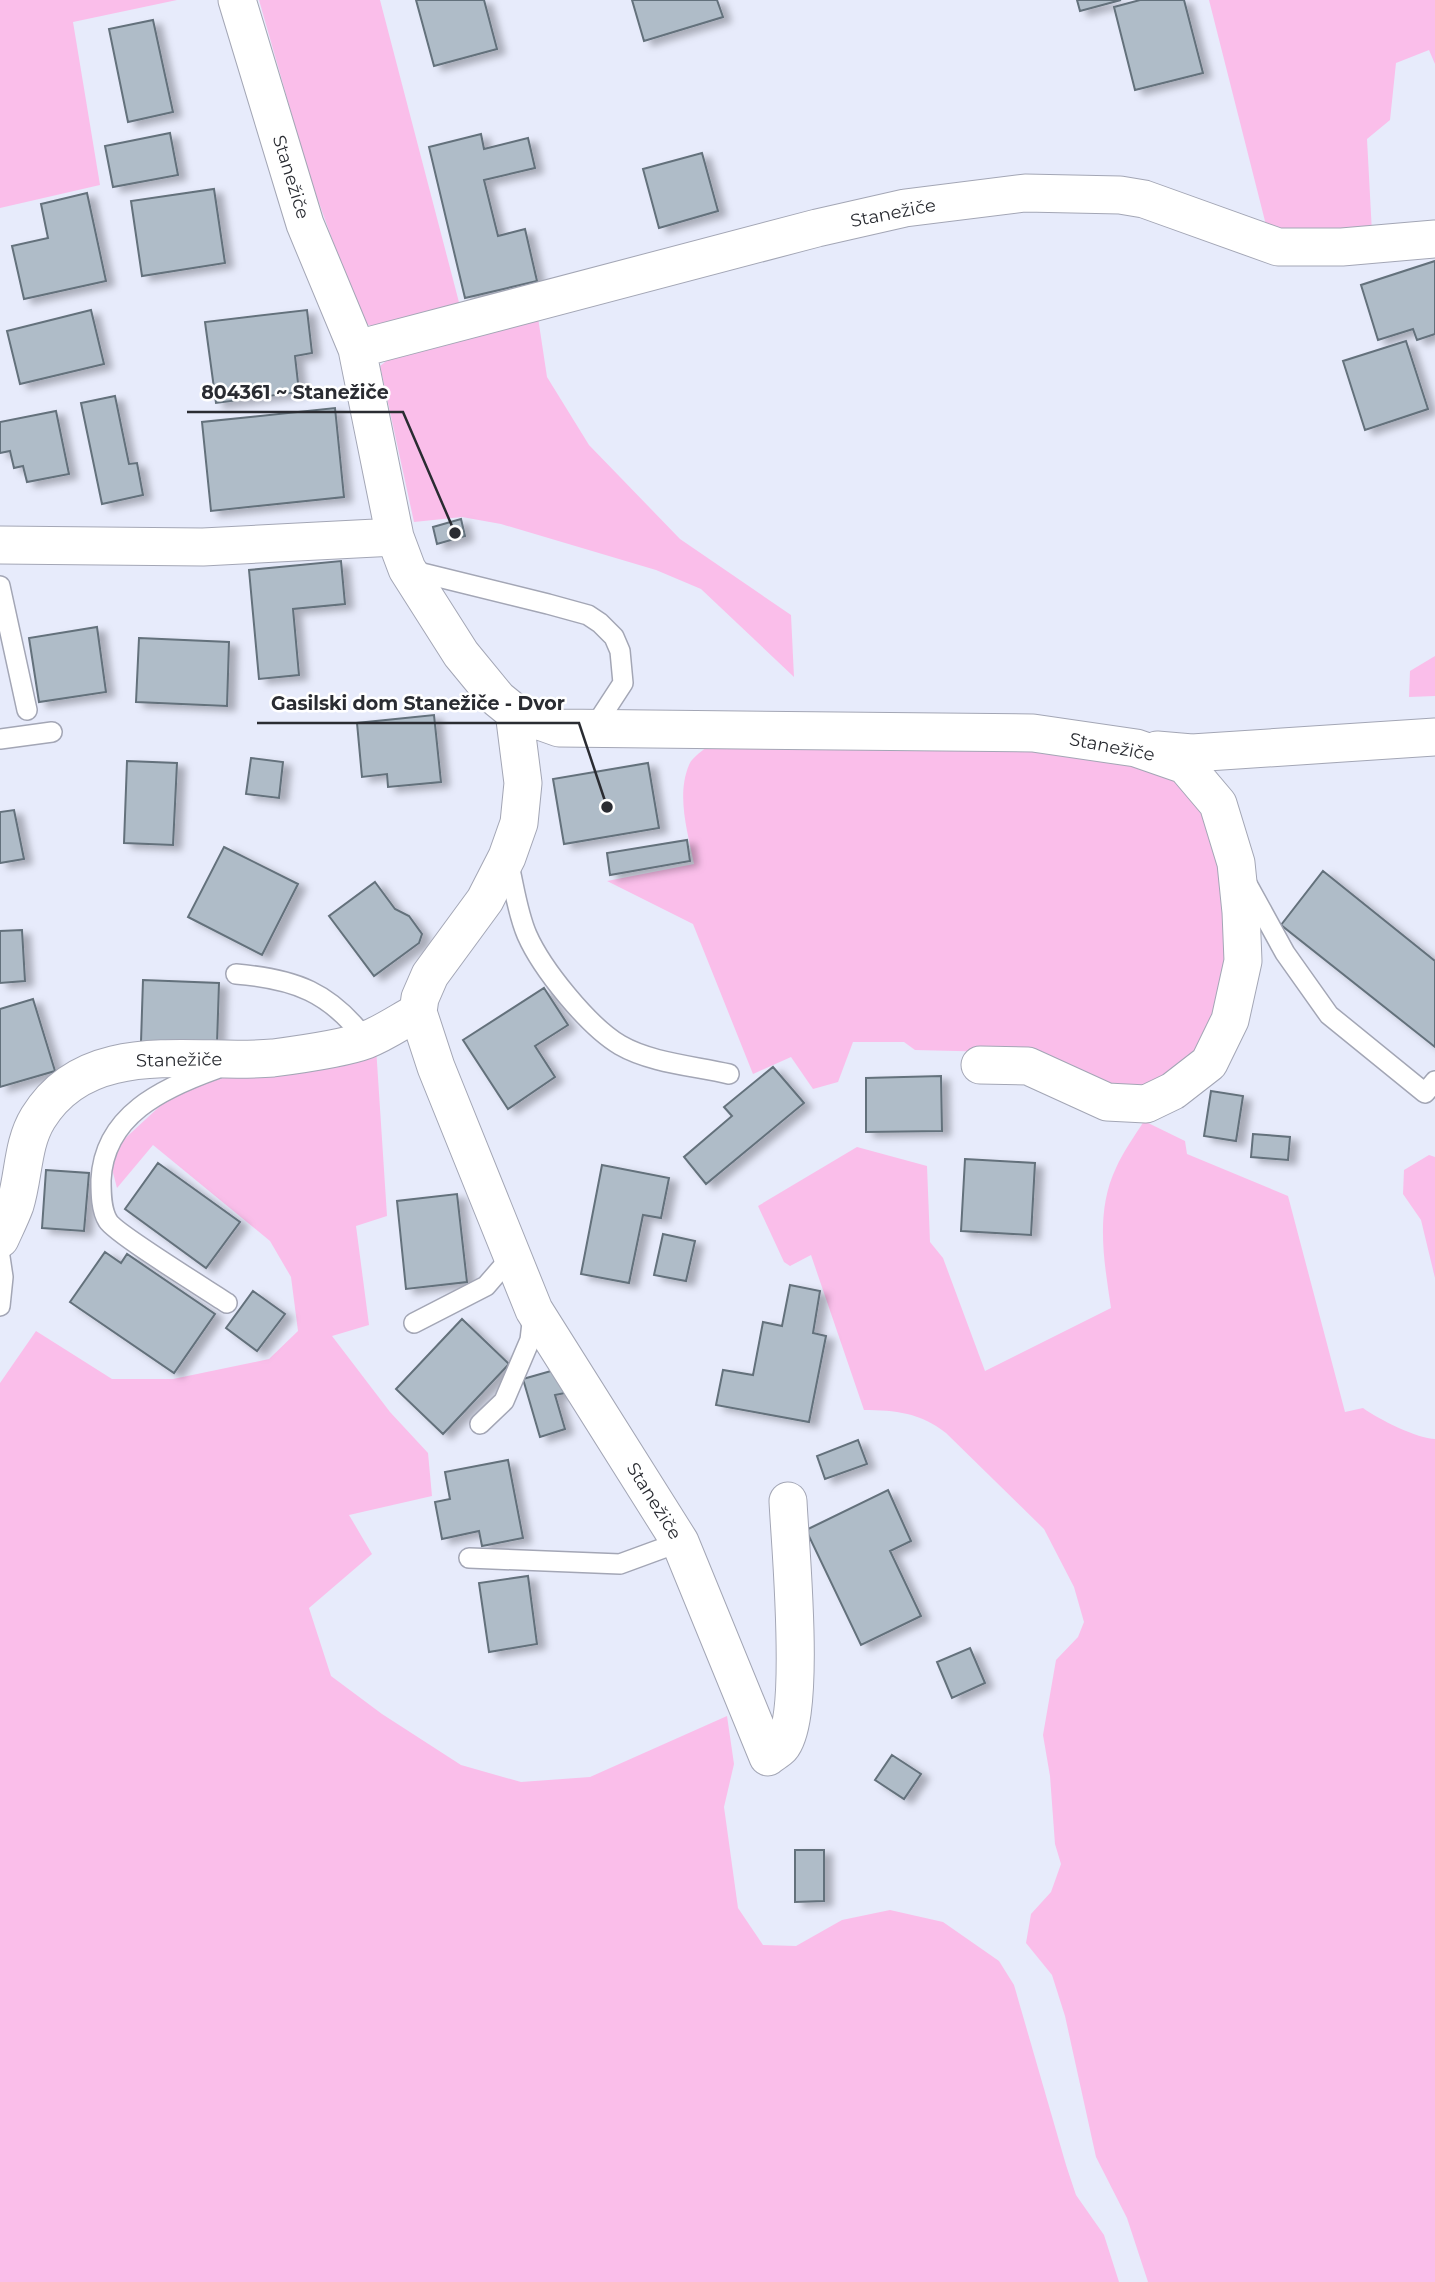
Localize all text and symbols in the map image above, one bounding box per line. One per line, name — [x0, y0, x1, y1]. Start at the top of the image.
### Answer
street label: Stanežiče — [268, 132, 314, 222]
street label: Stanežiče — [848, 194, 938, 232]
callout: 804361 ~ Stanežiče — [187, 372, 403, 412]
text: 804361 ~ Stanežiče — [201, 381, 389, 404]
callout: Gasilski dom Stanežiče - Dvor — [257, 683, 579, 723]
text: Gasilski dom Stanežiče - Dvor — [271, 692, 565, 715]
street label: Stanežiče — [1067, 728, 1157, 766]
street label: Stanežiče — [136, 1048, 223, 1072]
street label: Stanežiče — [622, 1458, 686, 1544]

